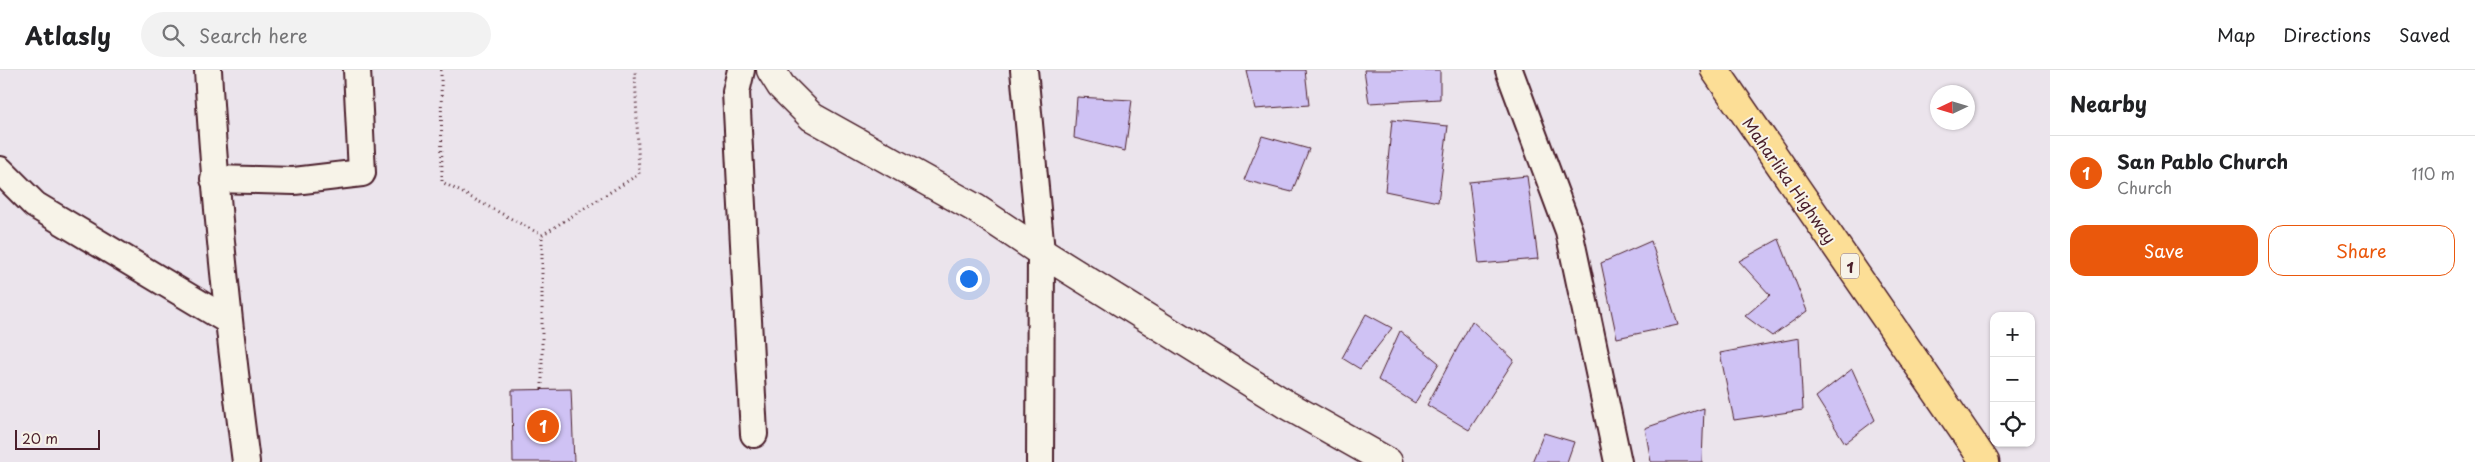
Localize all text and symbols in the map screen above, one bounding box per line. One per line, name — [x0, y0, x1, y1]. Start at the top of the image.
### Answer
search box — [141, 12, 491, 57]
text: Atlasly — [25, 17, 111, 53]
icon: search — [159, 21, 187, 49]
text: Search here — [199, 21, 308, 49]
text: Map — [2217, 21, 2255, 48]
text: Directions — [2283, 21, 2371, 48]
text: Saved — [2399, 21, 2450, 48]
north arrow — [1930, 85, 1975, 130]
text: Nearby — [2070, 87, 2147, 119]
street label: Maharlika Highway — [1737, 112, 1843, 248]
text: San Pablo Church — [2117, 147, 2288, 175]
text: 1 — [2082, 161, 2090, 185]
text: 110 m — [2412, 161, 2455, 185]
text: Church — [2117, 175, 2172, 199]
button: Save — [2070, 225, 2258, 276]
button: Share — [2268, 225, 2455, 276]
road number: 1 — [1841, 254, 1859, 278]
your location — [956, 266, 982, 292]
map controls — [1990, 312, 2035, 447]
button: + — [1990, 312, 2035, 357]
button: − — [1990, 357, 2035, 402]
button: locate — [1990, 402, 2035, 447]
pin: 1 — [527, 407, 559, 445]
scale bar — [15, 427, 100, 450]
text: 20 m — [22, 428, 58, 449]

